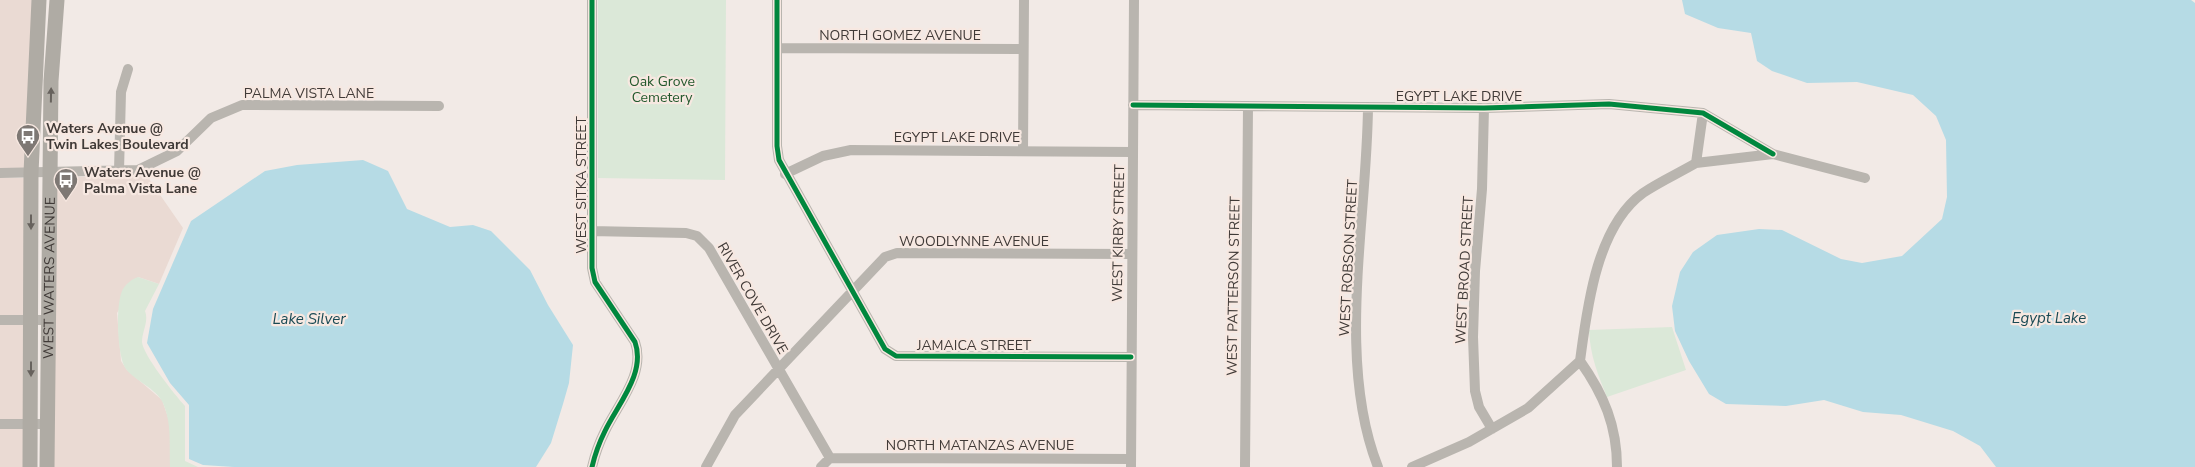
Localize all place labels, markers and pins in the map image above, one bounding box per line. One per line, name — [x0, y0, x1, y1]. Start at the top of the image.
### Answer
place label: Waters Avenue @ Twin Lakes Boulevard — [46, 119, 189, 154]
bus stop icon: Waters Avenue @ Twin Lakes Boulevard — [15, 123, 41, 157]
place label: Waters Avenue @ Palma Vista Lane — [84, 163, 201, 198]
bus stop icon: Waters Avenue @ Palma Vista Lane — [53, 167, 79, 201]

